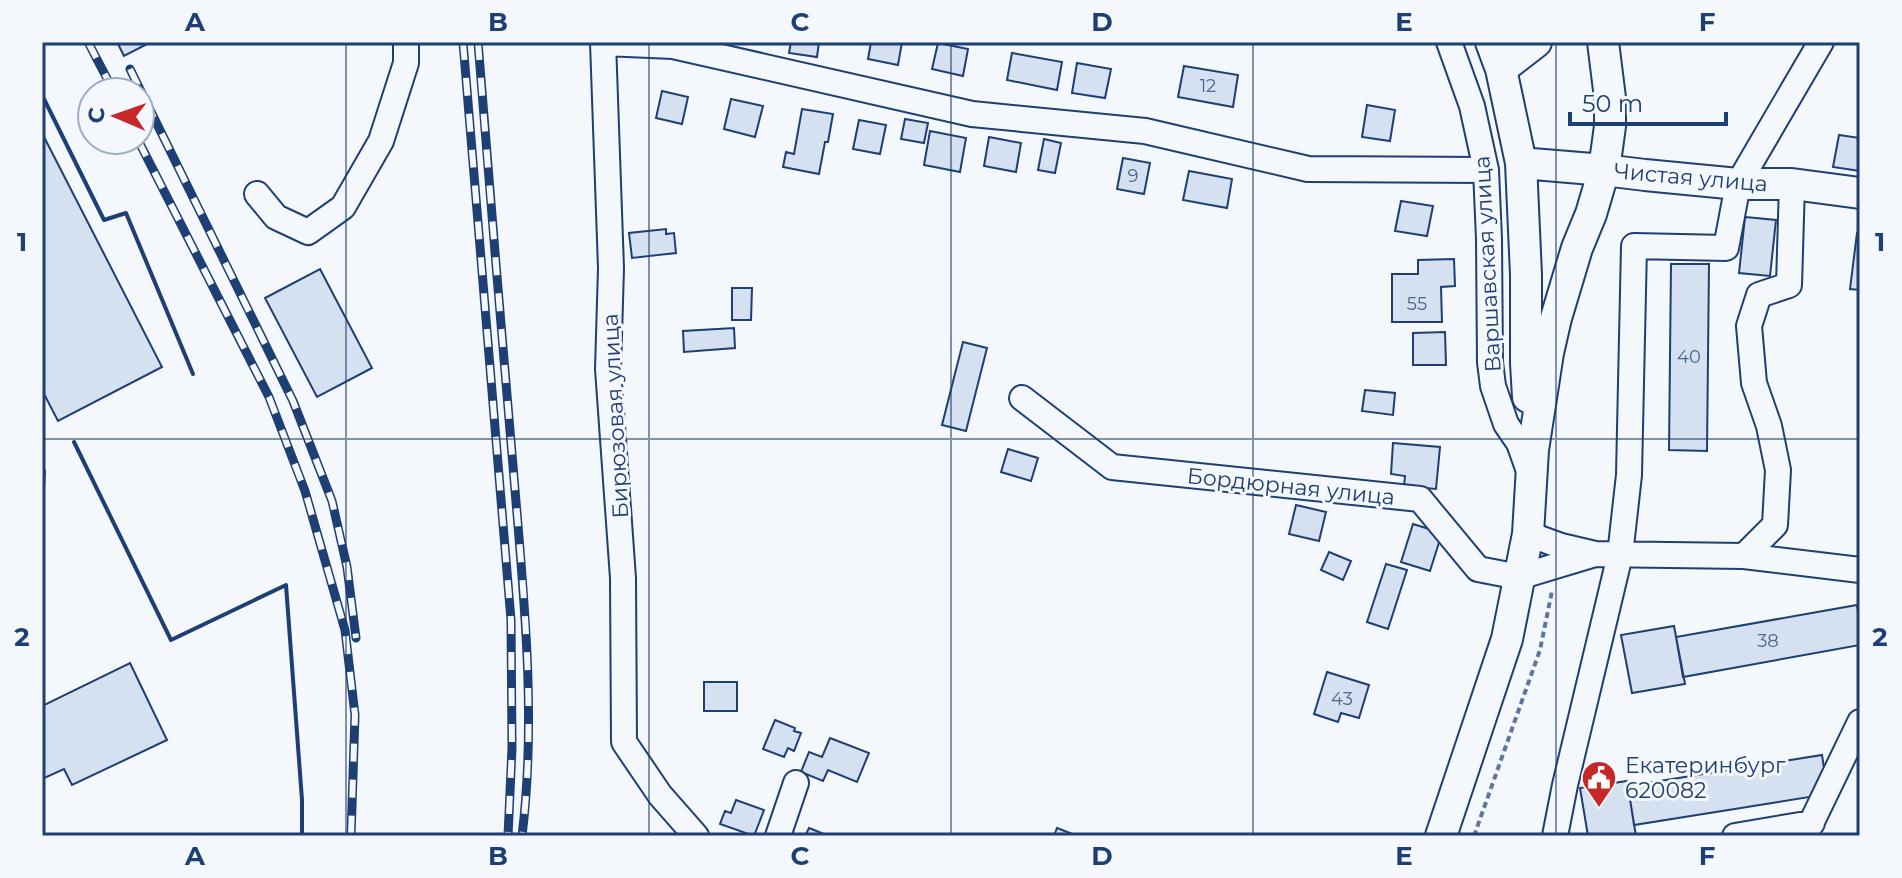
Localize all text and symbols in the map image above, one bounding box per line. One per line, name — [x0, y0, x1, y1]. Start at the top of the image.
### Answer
text: A — [184, 6, 206, 38]
text: B — [488, 6, 508, 38]
text: C — [791, 6, 810, 38]
text: D — [1091, 6, 1113, 38]
text: E — [1395, 6, 1413, 38]
text: F — [1699, 6, 1715, 38]
house number: 12 — [1200, 75, 1216, 97]
north arrow — [76, 76, 156, 156]
scale bar — [1570, 76, 1726, 126]
text: 50 m — [1582, 89, 1643, 118]
text: С — [83, 107, 110, 124]
street label: Варшавская улица — [1468, 155, 1507, 373]
street label: Чистая улица — [1613, 157, 1769, 198]
house number: 9 — [1128, 165, 1139, 187]
text: 1 — [17, 226, 27, 258]
text: 1 — [1875, 226, 1885, 258]
house number: 55 — [1407, 293, 1427, 315]
street label: Бирюзовая улица — [597, 313, 634, 519]
house number: 40 — [1677, 346, 1701, 368]
street label: Бордюрная улица — [1186, 462, 1396, 511]
text: 2 — [14, 621, 30, 653]
text: 2 — [1872, 621, 1888, 653]
house number: 38 — [1757, 630, 1779, 652]
house number: 43 — [1331, 688, 1353, 710]
place label: Екатеринбург 620082 — [1625, 752, 1786, 804]
public building icon: Екатеринбург 620082 — [1580, 759, 1618, 809]
text: A — [184, 840, 206, 872]
text: B — [488, 840, 508, 872]
text: C — [791, 840, 810, 872]
text: D — [1091, 840, 1113, 872]
text: E — [1395, 840, 1413, 872]
text: F — [1699, 840, 1715, 872]

